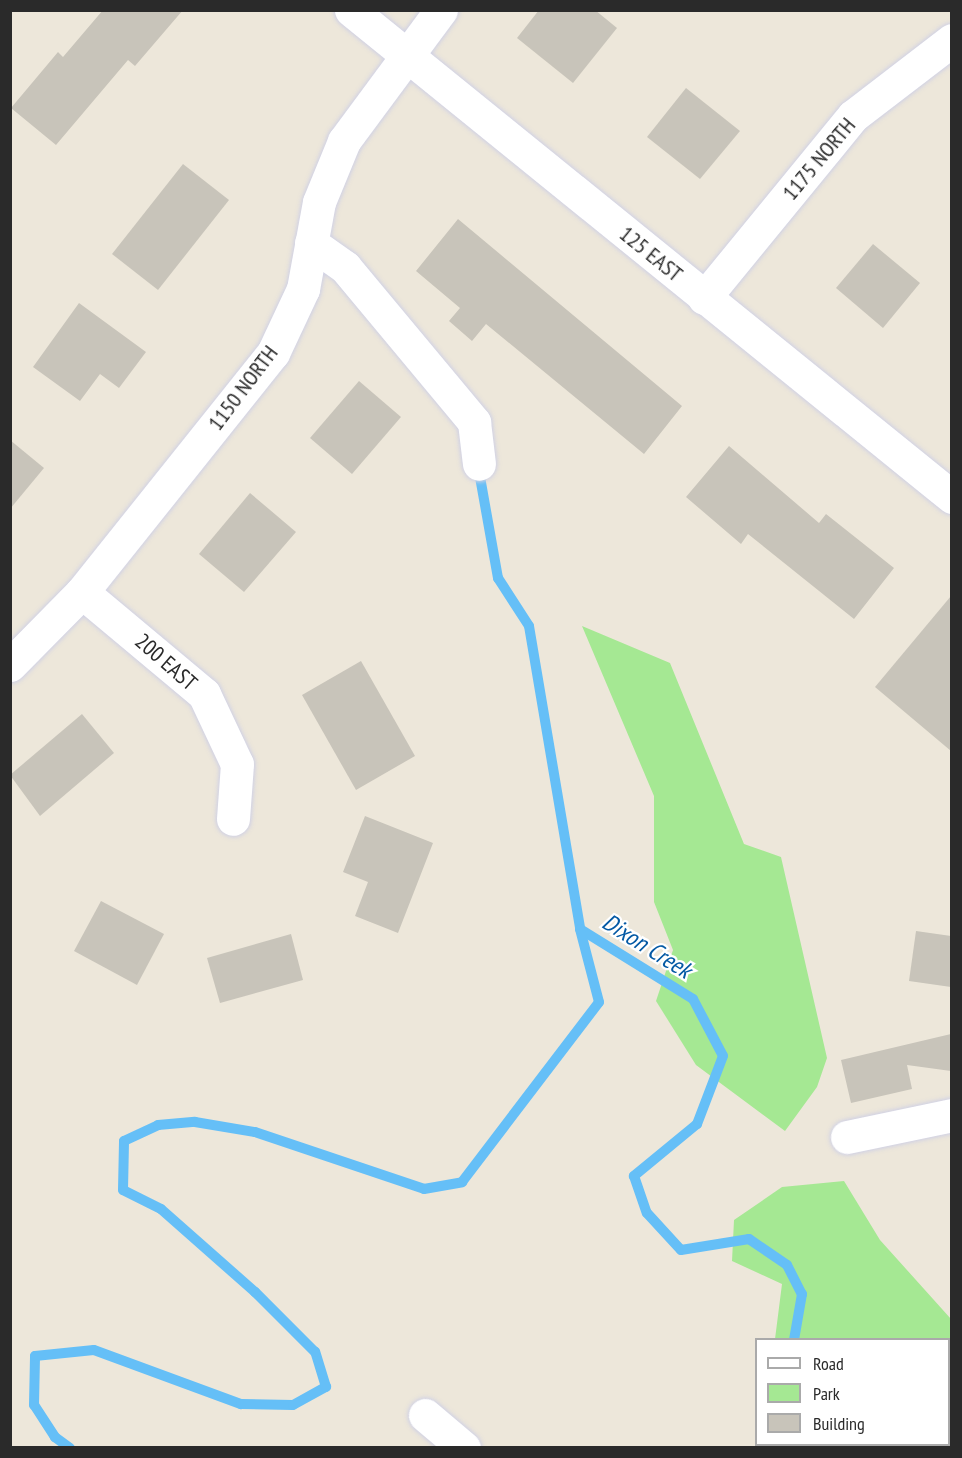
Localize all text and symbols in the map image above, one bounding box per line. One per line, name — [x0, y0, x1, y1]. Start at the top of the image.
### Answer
street label: 1175 NORTH — [777, 112, 861, 206]
street label: 125 EAST — [614, 221, 688, 287]
street label: 1150 NORTH — [203, 340, 283, 436]
street label: 200 EAST — [130, 628, 202, 696]
water label: Dixon Creek — [597, 907, 697, 985]
legend — [755, 1338, 950, 1446]
text: Road — [813, 1352, 844, 1375]
text: Park — [813, 1382, 840, 1405]
text: Building — [813, 1412, 865, 1435]

